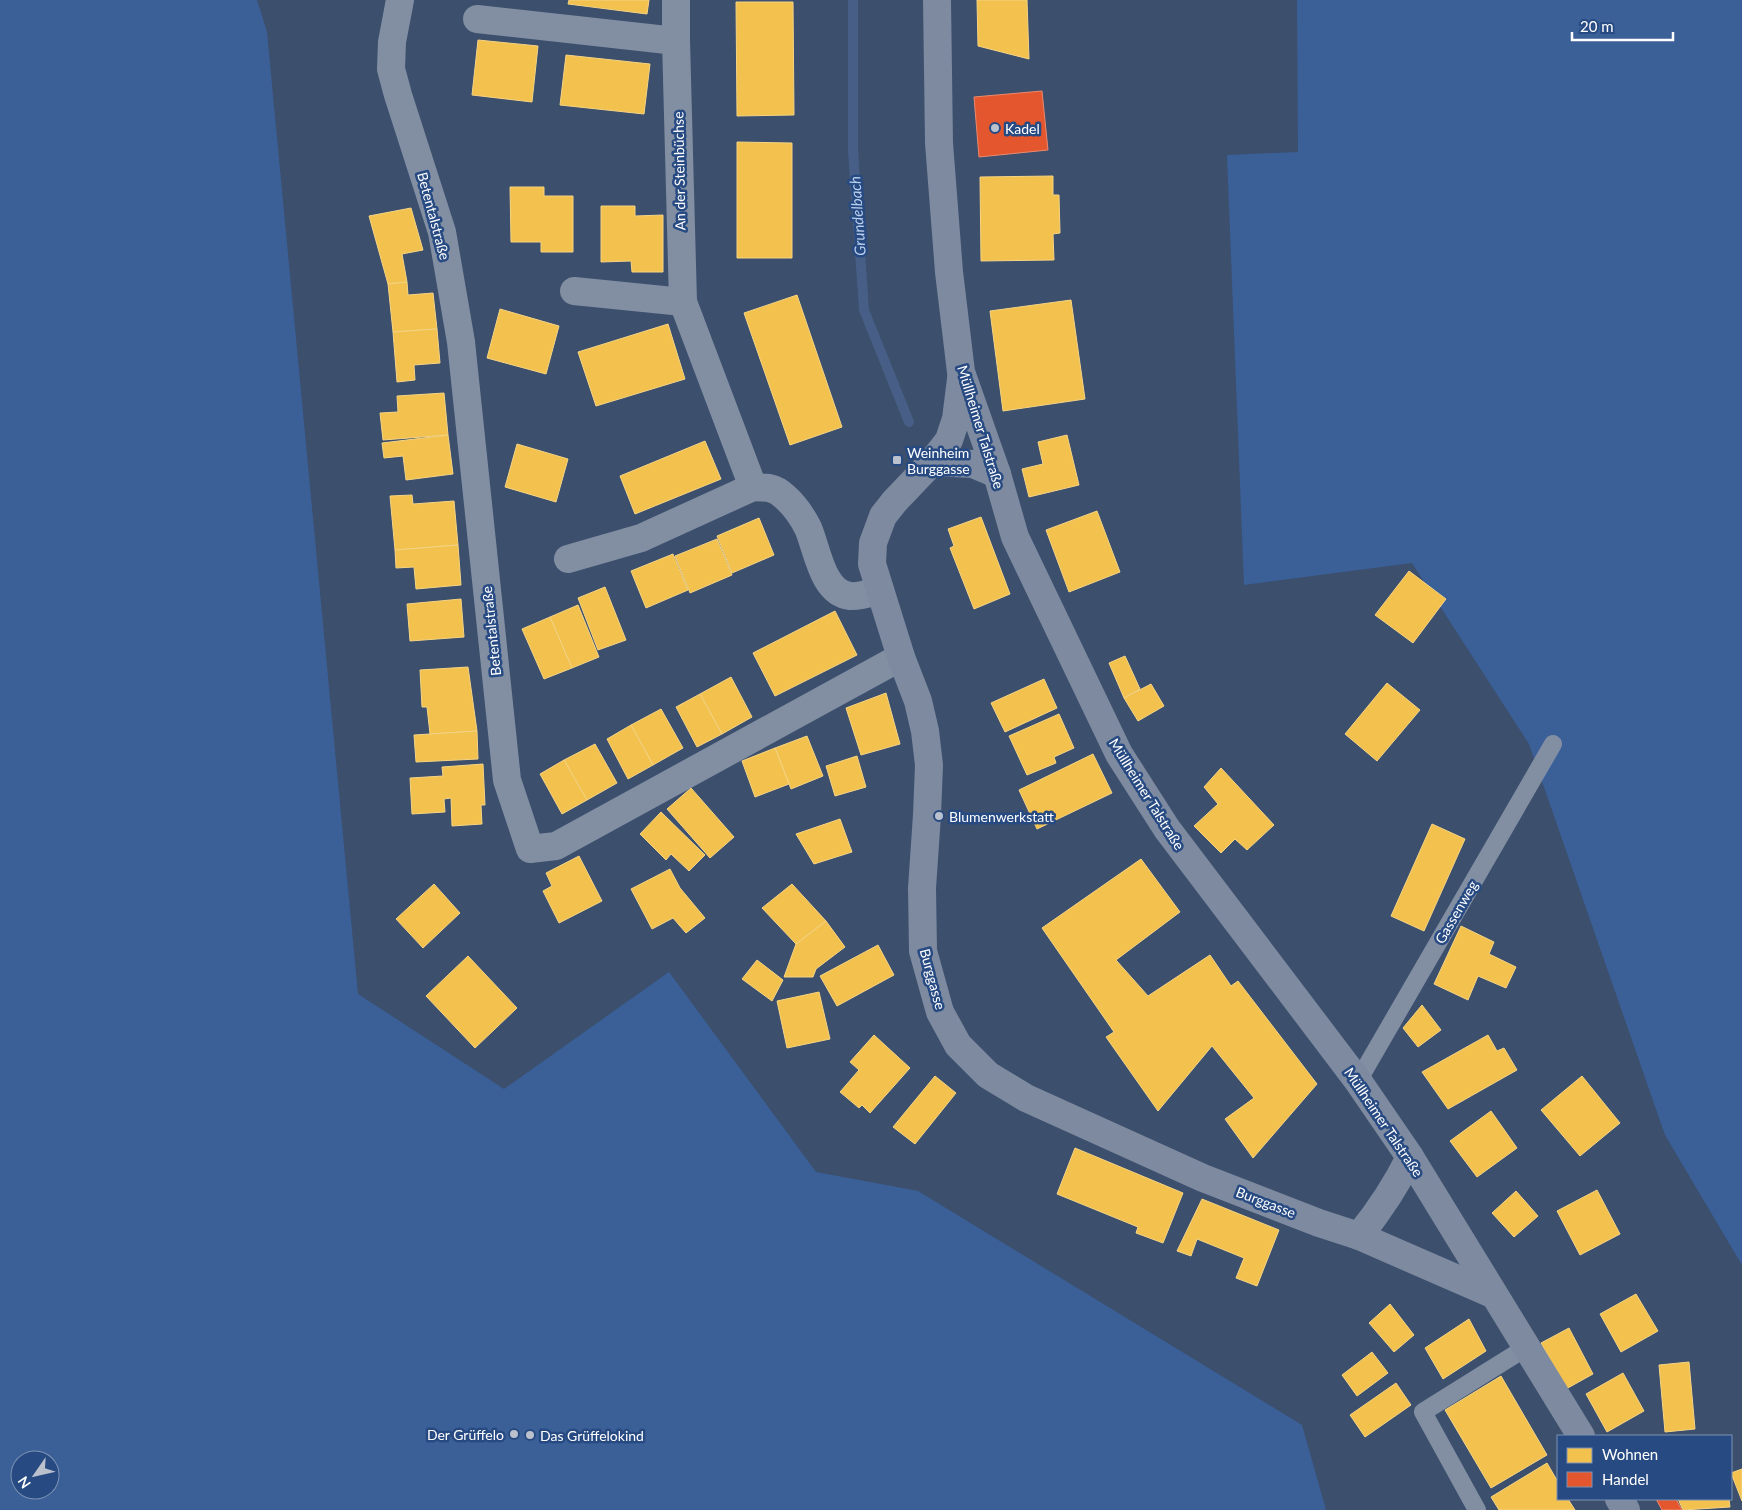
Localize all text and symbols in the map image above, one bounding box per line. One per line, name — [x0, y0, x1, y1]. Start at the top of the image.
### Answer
scale bar — [1572, 10, 1673, 42]
text: 20 m — [1580, 17, 1614, 35]
street label: An der Steinbüchse — [669, 111, 689, 231]
place label: Kadel — [1005, 120, 1040, 137]
marker: Kadel — [989, 122, 1001, 134]
street label: Betentalstraße — [414, 170, 454, 262]
water label: Grundelbach — [845, 175, 869, 256]
street label: Müllheimer Talstraße — [954, 363, 1008, 491]
place label: Weinheim Burggasse — [907, 444, 970, 477]
marker: Weinheim Burggasse — [891, 454, 903, 466]
street label: Betentalstraße — [478, 585, 504, 677]
street label: Müllheimer Talstraße — [1106, 735, 1188, 853]
place label: Blumenwerkstatt — [949, 808, 1054, 825]
marker: Blumenwerkstatt — [933, 810, 945, 822]
street label: Gassenweg — [1431, 877, 1481, 947]
street label: Burggasse — [917, 947, 949, 1011]
street label: Müllheimer Talstraße — [1341, 1064, 1427, 1180]
street label: Burggasse — [1234, 1183, 1298, 1221]
place label: Der Grüffelo — [427, 1426, 504, 1443]
place label: Das Grüffelokind — [540, 1427, 644, 1444]
marker: Der Grüffelo — [508, 1428, 520, 1440]
marker: Das Grüffelokind — [524, 1429, 536, 1441]
legend — [1557, 1435, 1732, 1500]
text: Wohnen — [1602, 1445, 1658, 1463]
north arrow — [10, 1450, 60, 1500]
text: Handel — [1602, 1470, 1649, 1488]
text: N — [14, 1473, 34, 1492]

